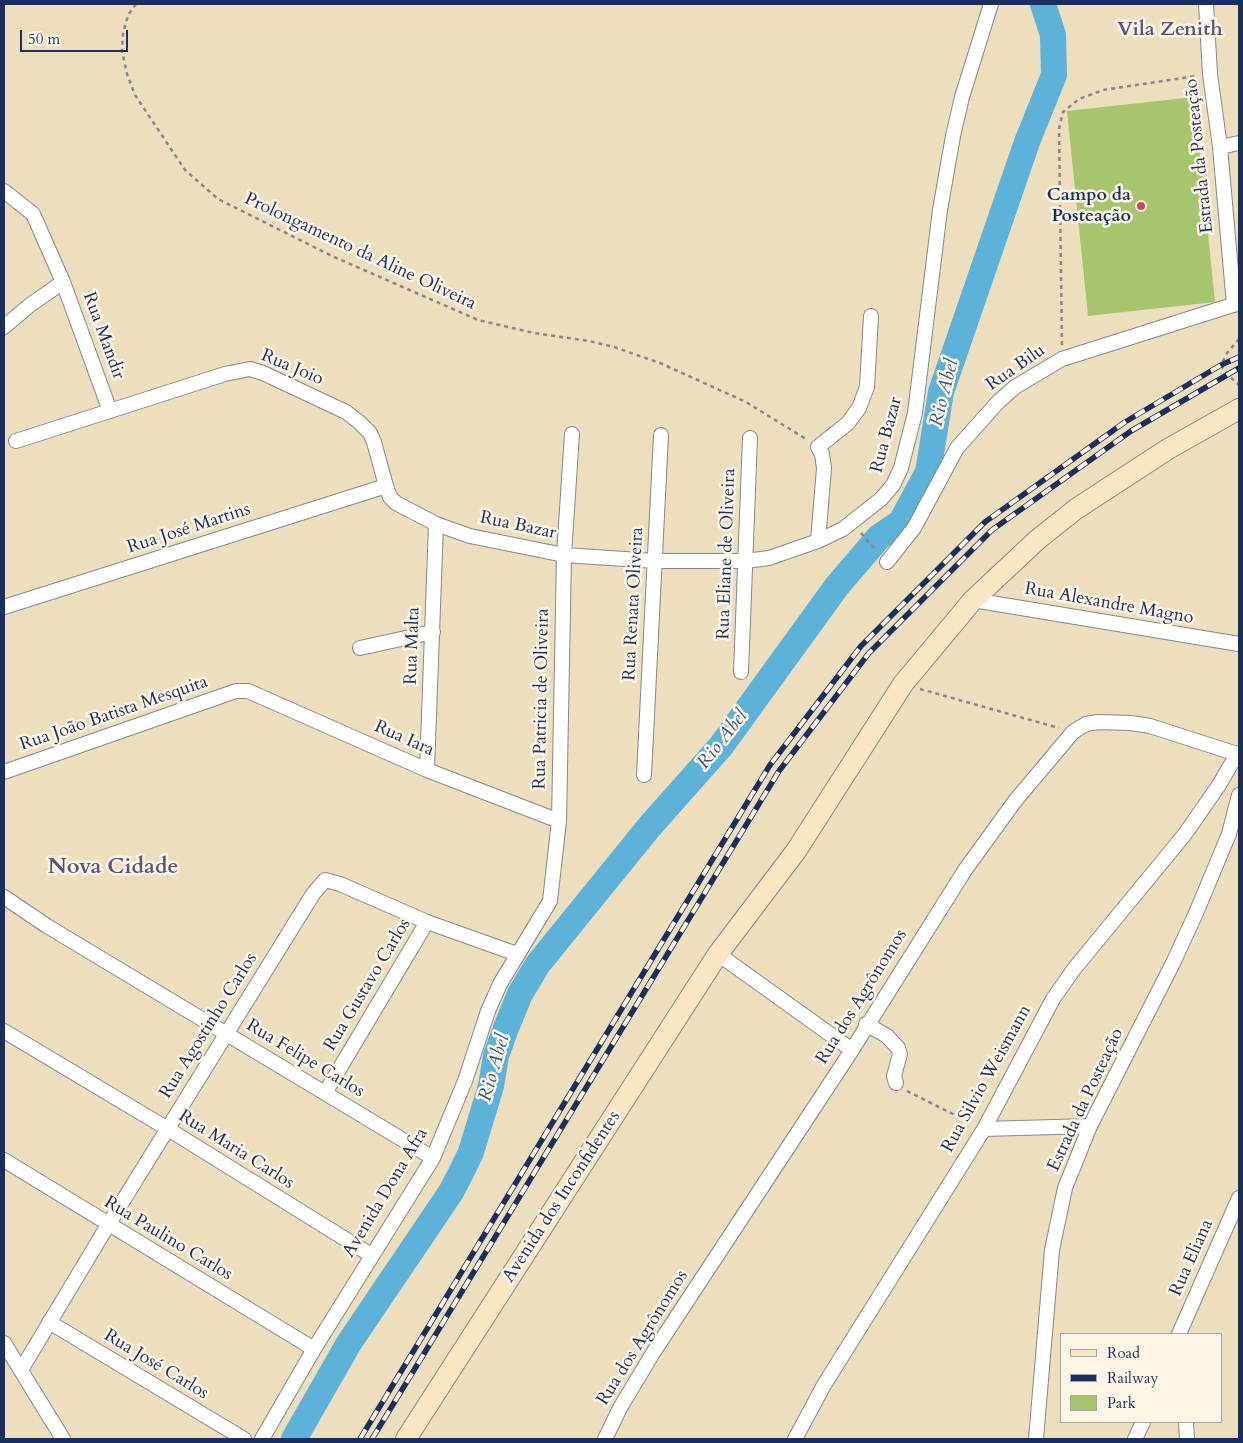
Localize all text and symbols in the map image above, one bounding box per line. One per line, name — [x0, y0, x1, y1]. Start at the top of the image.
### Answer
district label: Vila Zenith — [1117, 18, 1223, 42]
scale bar — [22, 20, 130, 52]
text: 50 m — [28, 29, 60, 49]
street label: Estrada da Posteação — [1181, 78, 1219, 234]
place label: Campo da Posteação — [1047, 185, 1131, 228]
street label: Prolongamento da Aline Oliveira — [241, 189, 479, 315]
marker: Campo da Posteação — [1135, 200, 1147, 212]
street label: Rua Mandir — [77, 289, 129, 383]
street label: Rua Bilu — [982, 340, 1050, 396]
street label: Rua Joio — [258, 345, 326, 391]
water label: Rio Abel — [926, 357, 964, 429]
street label: Rua Bazar — [867, 395, 907, 475]
street label: Rua Eliane de Oliveira — [713, 468, 741, 640]
street label: Rua José Martins — [125, 499, 253, 559]
street label: Rua Bazar — [478, 507, 558, 545]
street label: Rua Renata Oliveira — [619, 527, 649, 681]
street label: Rua Alexandre Magno — [1023, 578, 1195, 630]
street label: Rua Malta — [401, 607, 425, 685]
street label: Rua Patricia de Oliveira — [530, 608, 554, 790]
street label: Rua João Batista Mesquita — [17, 672, 211, 756]
water label: Rio Abel — [693, 706, 753, 774]
street label: Rua Iara — [371, 716, 437, 762]
district label: Nova Cidade — [48, 855, 178, 881]
street label: Rua Gustavo Carlos — [320, 915, 416, 1055]
street label: Rua dos Agrônomos — [812, 925, 912, 1069]
street label: Rua Agostinho Carlos — [155, 949, 263, 1103]
street label: Rua Silvio Weismann — [938, 1002, 1036, 1156]
street label: Rua Felipe Carlos — [242, 1015, 368, 1103]
street label: Estrada da Posteação — [1043, 1025, 1129, 1175]
water label: Rio Abel — [475, 1032, 515, 1104]
street label: Rua Maria Carlos — [174, 1106, 298, 1194]
street label: Avenida dos Inconfidentes — [498, 1107, 626, 1287]
street label: Avenida Dona Afra — [339, 1124, 433, 1262]
street label: Rua Paulino Carlos — [100, 1192, 236, 1286]
street label: Rua Eliana — [1166, 1216, 1218, 1300]
street label: Rua dos Agrônomos — [593, 1266, 693, 1410]
street label: Rua José Carlos — [100, 1325, 212, 1405]
legend — [1060, 1333, 1223, 1423]
text: Road — [1107, 1343, 1140, 1363]
text: Railway — [1107, 1368, 1158, 1388]
text: Park — [1107, 1393, 1136, 1413]

